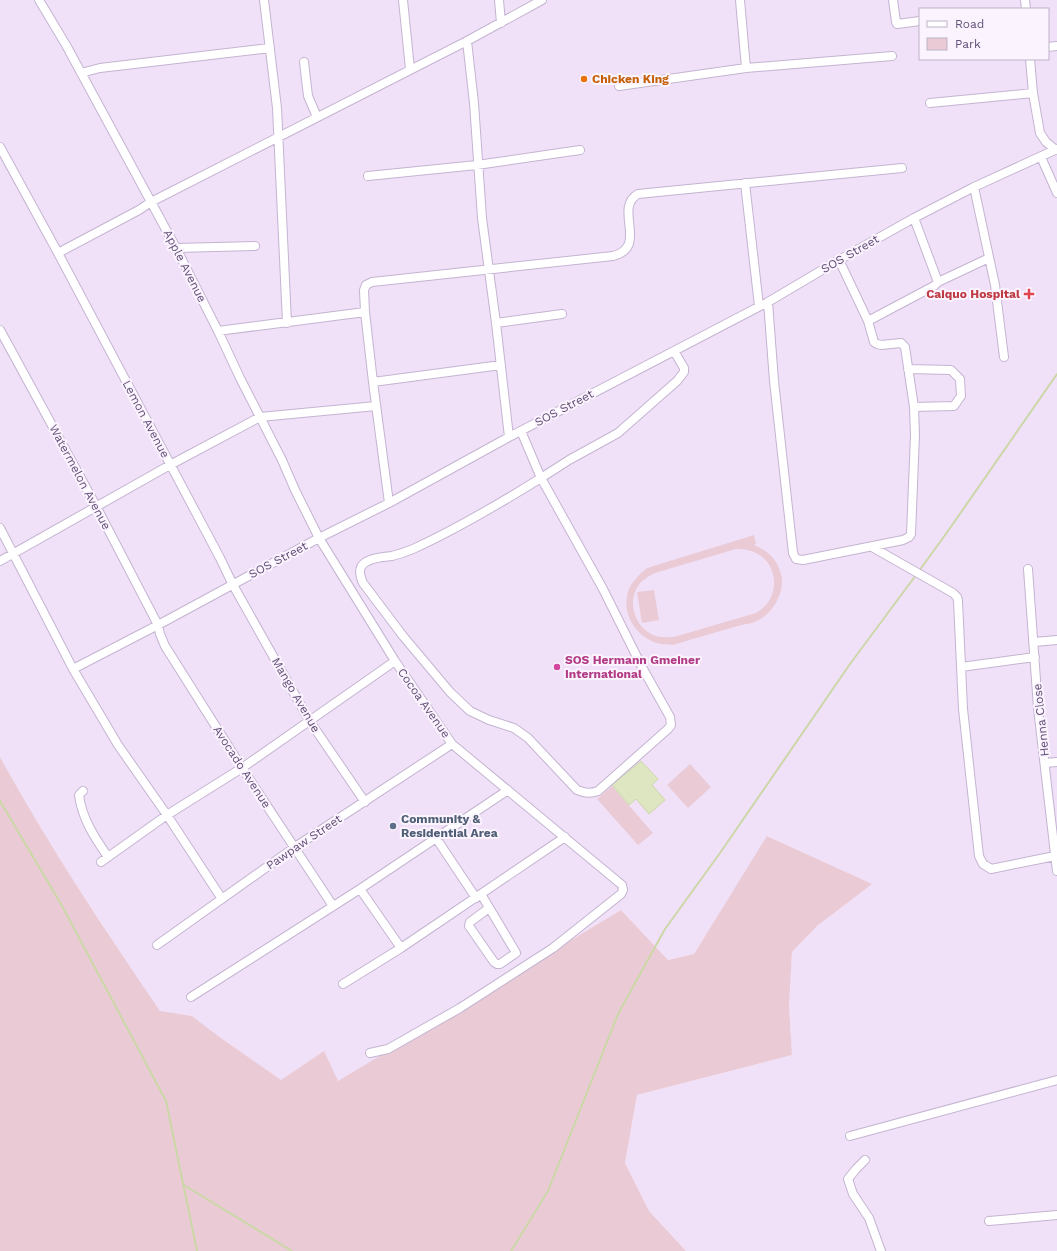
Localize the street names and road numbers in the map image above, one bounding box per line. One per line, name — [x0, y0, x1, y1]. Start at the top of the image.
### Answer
street label: Apple Avenue — [161, 227, 209, 305]
street label: SOS Street — [819, 232, 881, 276]
street label: Lemon Avenue — [120, 378, 172, 460]
street label: SOS Street — [532, 387, 596, 429]
street label: Watermelon Avenue — [46, 422, 114, 532]
street label: SOS Street — [246, 539, 310, 581]
street label: Mango Avenue — [269, 655, 323, 735]
street label: Cocoa Avenue — [395, 665, 453, 741]
street label: Henna Close — [1030, 683, 1052, 757]
street label: Avocado Avenue — [210, 723, 274, 811]
street label: Pawpaw Street — [264, 812, 344, 872]

